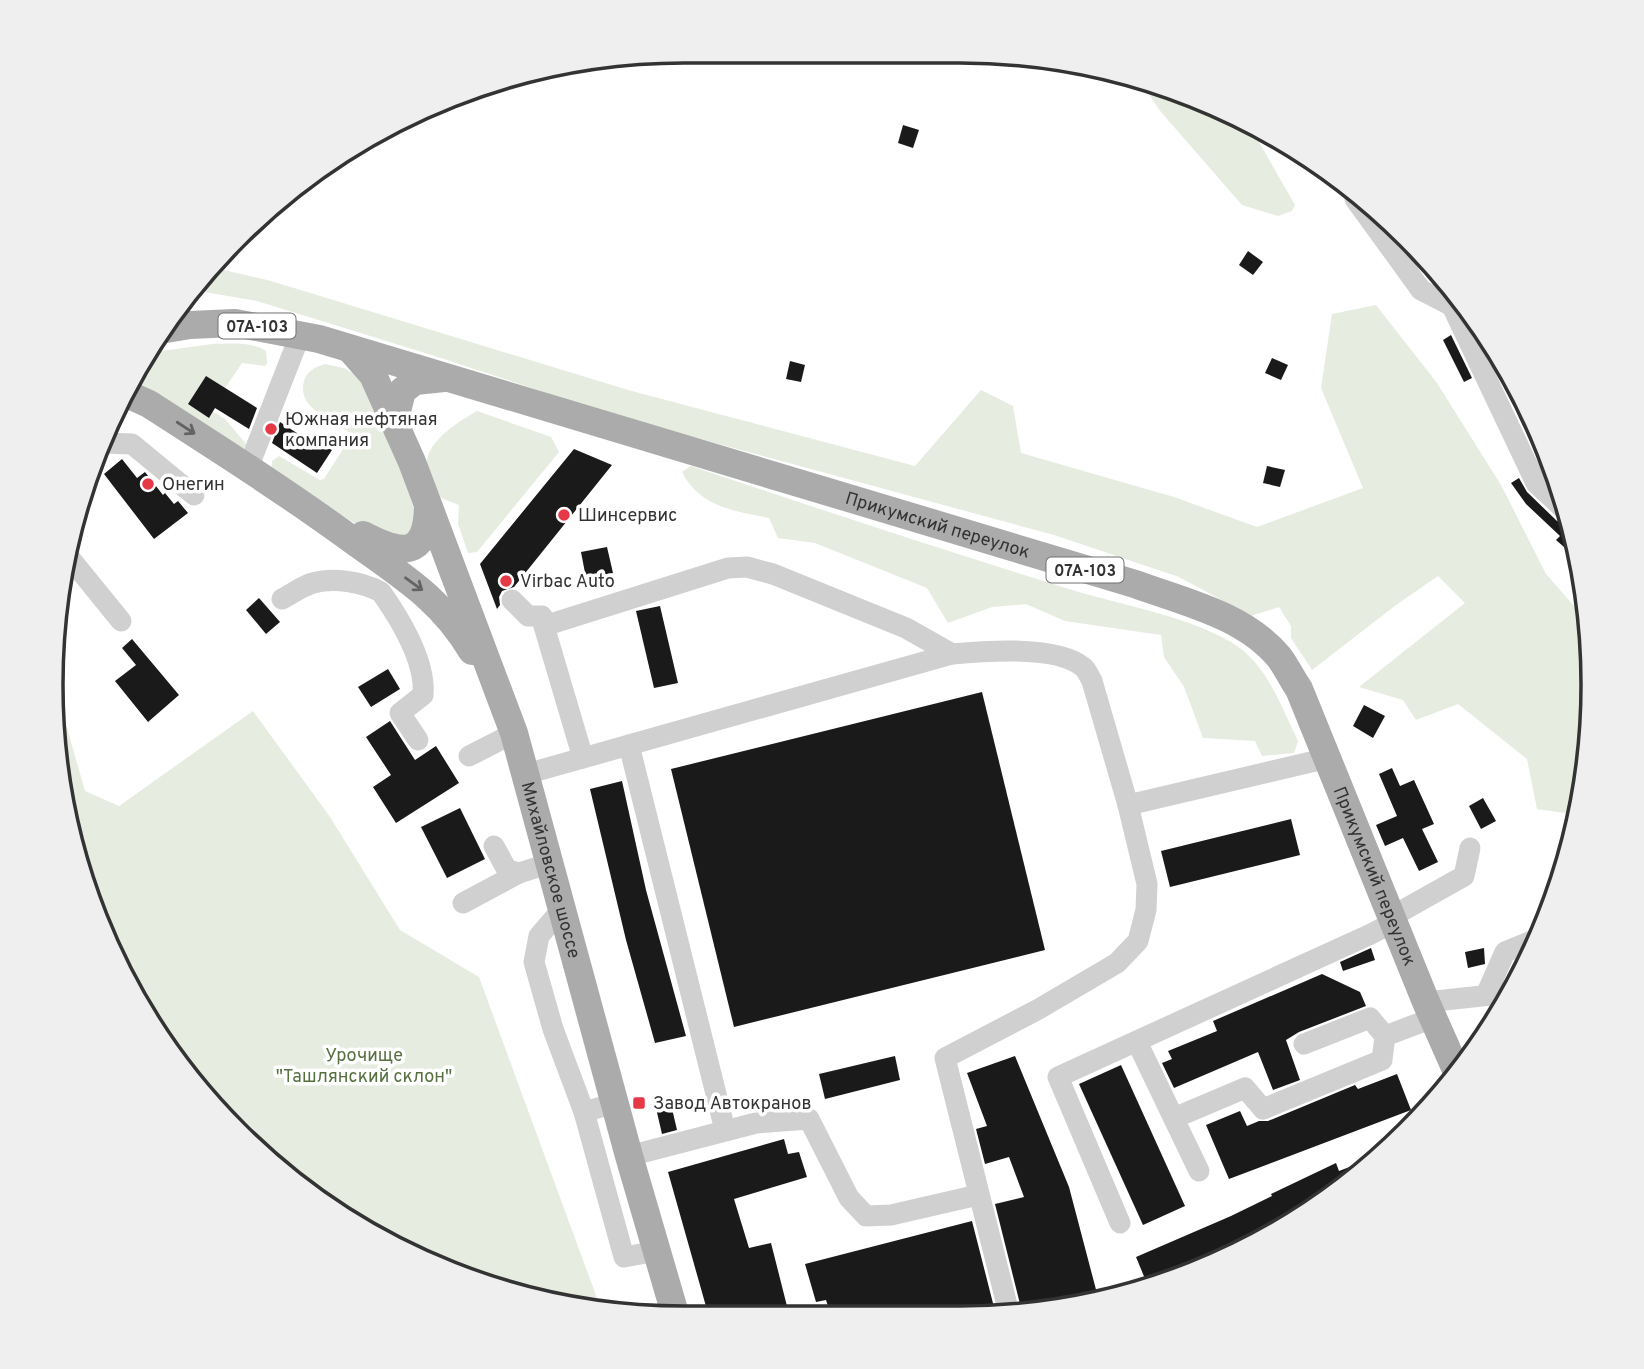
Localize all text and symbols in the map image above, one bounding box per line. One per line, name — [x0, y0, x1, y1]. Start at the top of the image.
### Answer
road number: 07А-103 — [218, 314, 296, 338]
place label: Южная нефтяная компания — [285, 409, 438, 453]
one-way arrow — [176, 421, 195, 435]
marker: Южная нефтяная компания — [263, 421, 279, 437]
place label: Онегин — [162, 474, 225, 497]
marker: Онегин — [140, 476, 156, 492]
street label: Прикумский переулок — [842, 488, 1032, 565]
place label: Шинсервис — [578, 505, 677, 528]
marker: Шинсервис — [556, 507, 572, 523]
road number: 07А-103 — [1046, 558, 1124, 582]
place label: Virbac Auto — [520, 571, 615, 594]
marker: Virbac Auto — [498, 573, 514, 589]
one-way arrow — [404, 577, 423, 591]
street label: Михайловское шоссе — [515, 779, 585, 961]
street label: Прикумский переулок — [1327, 783, 1420, 970]
park label: Урочище "Ташлянский склон" — [276, 1045, 452, 1089]
place label: Завод Автокранов — [653, 1093, 812, 1116]
marker: Завод Автокранов — [631, 1095, 647, 1111]

